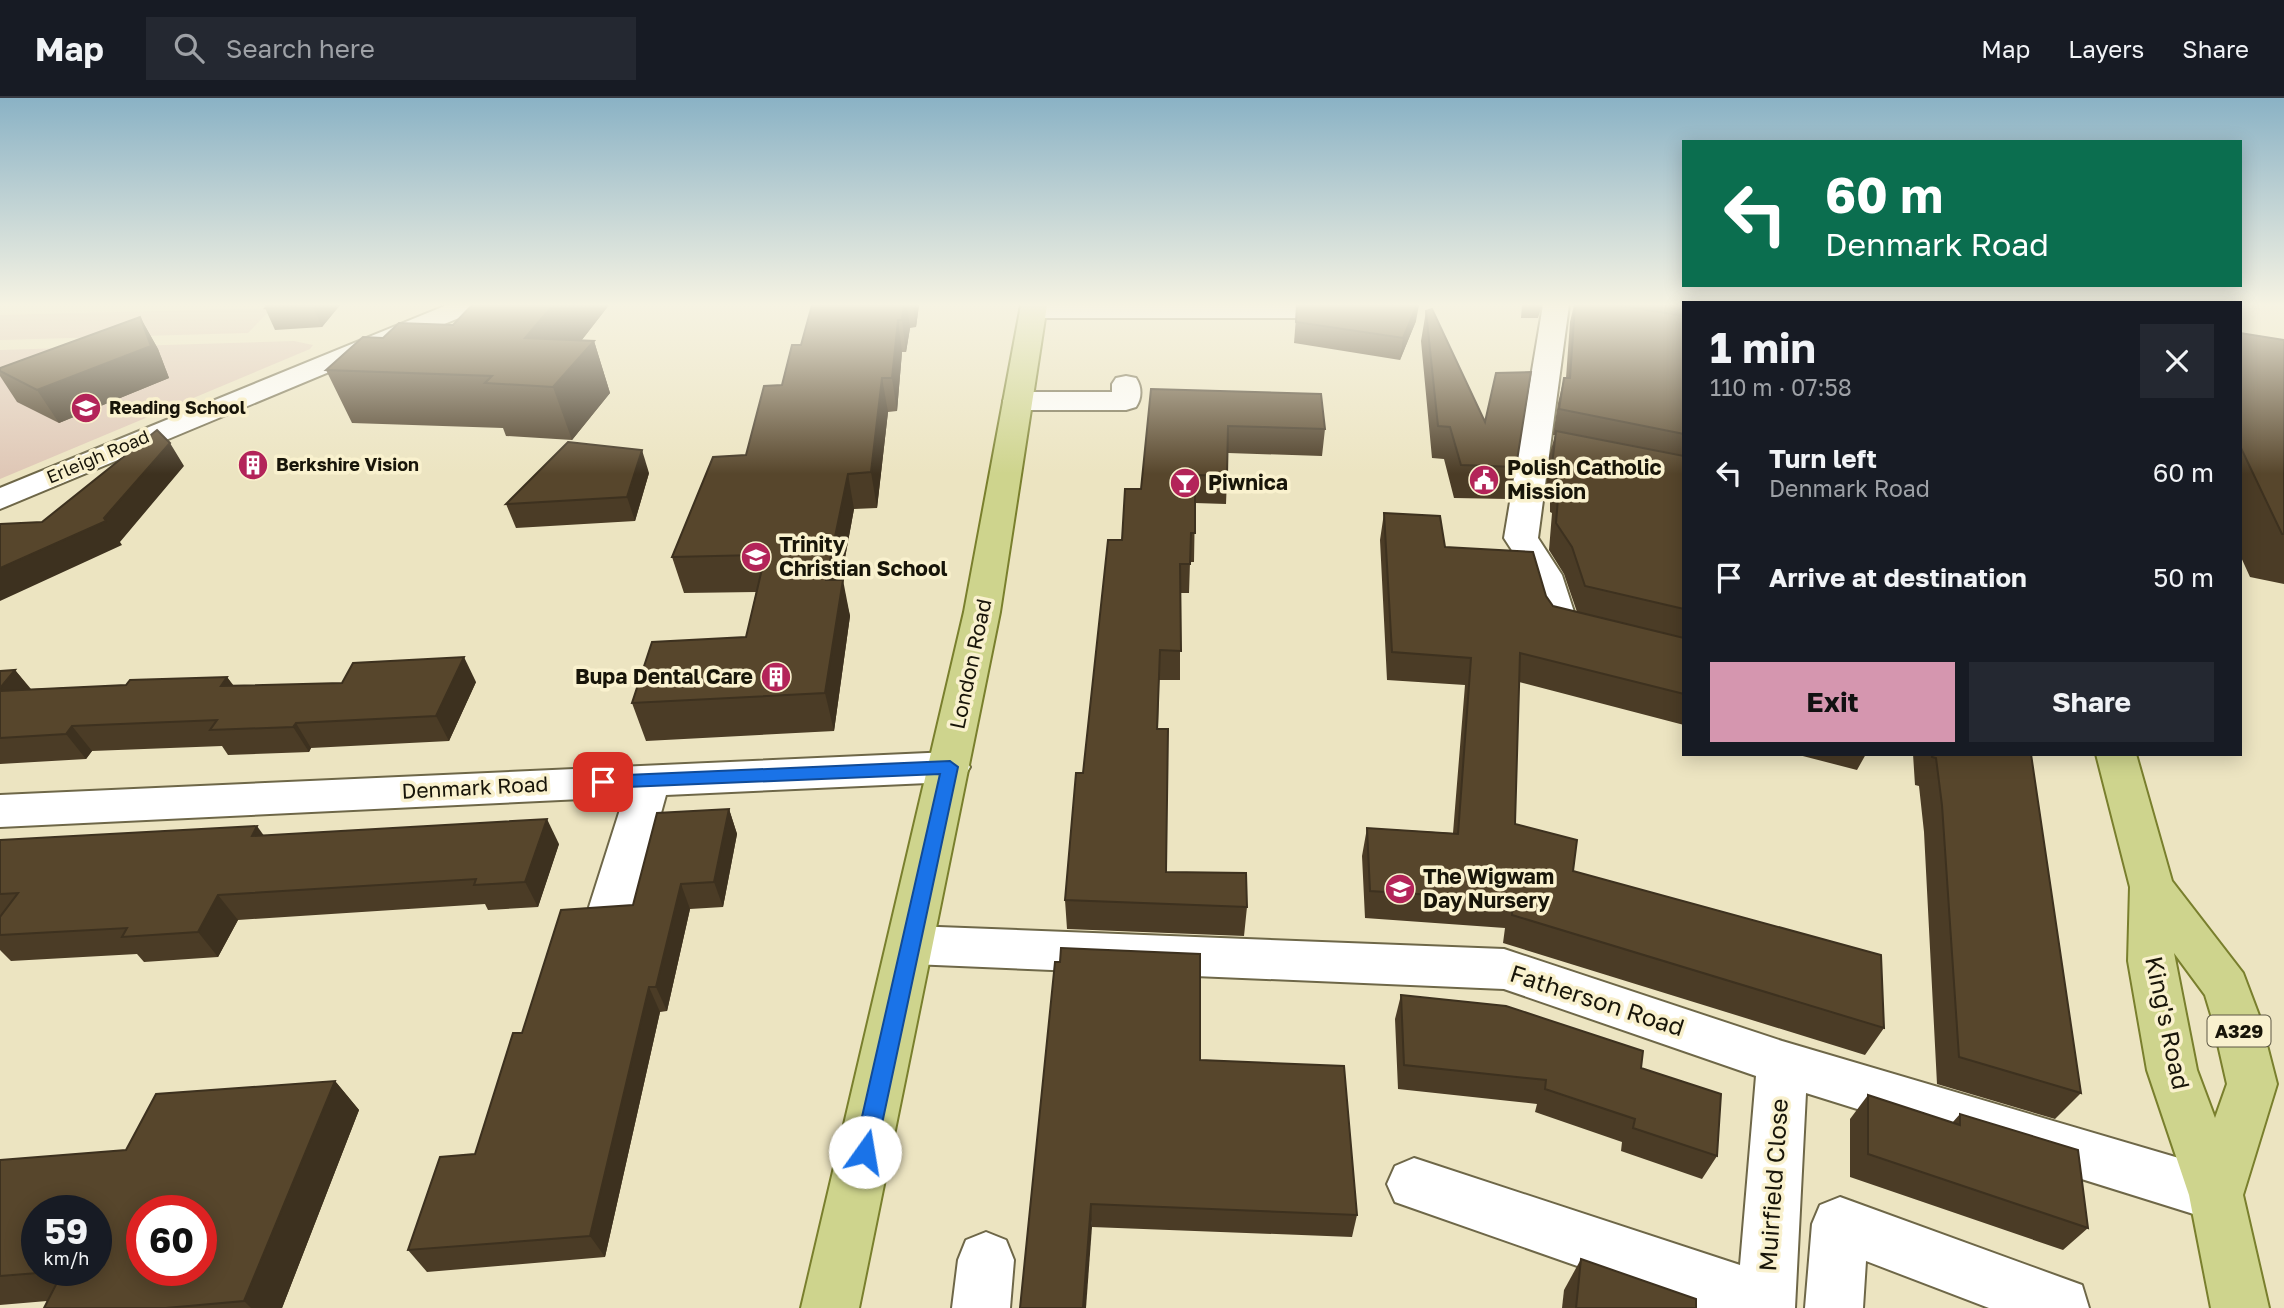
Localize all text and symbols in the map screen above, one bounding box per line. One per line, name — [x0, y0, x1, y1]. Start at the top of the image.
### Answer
search box — [146, 17, 636, 80]
text: Map — [35, 29, 104, 68]
icon: search — [170, 29, 208, 67]
text: Search here — [226, 33, 375, 64]
text: Map — [1981, 34, 2030, 63]
text: Layers — [2068, 34, 2144, 63]
text: Share — [2182, 34, 2249, 63]
text: 60 m — [1825, 165, 1943, 224]
icon: left — [1710, 168, 1801, 259]
text: Denmark Road — [1825, 225, 2049, 263]
text: 1 min — [1710, 322, 1816, 372]
button: close — [2140, 324, 2214, 398]
text: 110 m · 07:58 — [1710, 373, 1852, 401]
school or university icon: Reading School — [69, 391, 103, 425]
place label: Reading School — [109, 396, 246, 418]
street label: Erleigh Road — [43, 425, 152, 488]
text: Turn left — [1769, 443, 1877, 474]
building icon: Berkshire Vision — [236, 448, 270, 482]
place label: Berkshire Vision — [276, 453, 419, 475]
place label: Polish Catholic Mission — [1507, 454, 1662, 504]
icon: left — [1710, 454, 1748, 492]
text: 60 m — [2153, 457, 2214, 488]
public building icon: Polish Catholic Mission — [1467, 463, 1501, 497]
bar icon: Piwnica — [1168, 466, 1202, 500]
place label: Piwnica — [1208, 469, 1288, 495]
text: Denmark Road — [1769, 474, 1930, 502]
place label: Trinity Christian School — [779, 531, 948, 581]
school or university icon: Trinity Christian School — [739, 540, 773, 574]
icon: arrive — [1710, 559, 1748, 597]
text: Arrive at destination — [1769, 562, 2027, 593]
text: 50 m — [2153, 562, 2214, 593]
street label: London Road — [944, 596, 997, 731]
building icon: Bupa Dental Care — [759, 660, 793, 694]
button: Exit — [1710, 662, 1955, 742]
button: Share — [1969, 662, 2214, 742]
place label: Bupa Dental Care — [575, 663, 753, 689]
pin — [573, 752, 633, 812]
icon: arrive — [584, 763, 622, 801]
street label: Denmark Road — [401, 770, 549, 804]
place label: The Wigwam Day Nursery — [1423, 863, 1554, 913]
school or university icon: The Wigwam Day Nursery — [1383, 872, 1417, 906]
street label: King's Road — [2140, 953, 2197, 1092]
street label: Fatherson Road — [1507, 958, 1688, 1041]
road number: A329 — [2208, 1015, 2270, 1046]
street label: Muirfield Close — [1752, 1097, 1793, 1272]
position arrow — [828, 1115, 902, 1189]
speed limit sign: 60 — [126, 1195, 217, 1286]
text: 59 — [45, 1210, 88, 1252]
text: km/h — [44, 1247, 89, 1269]

